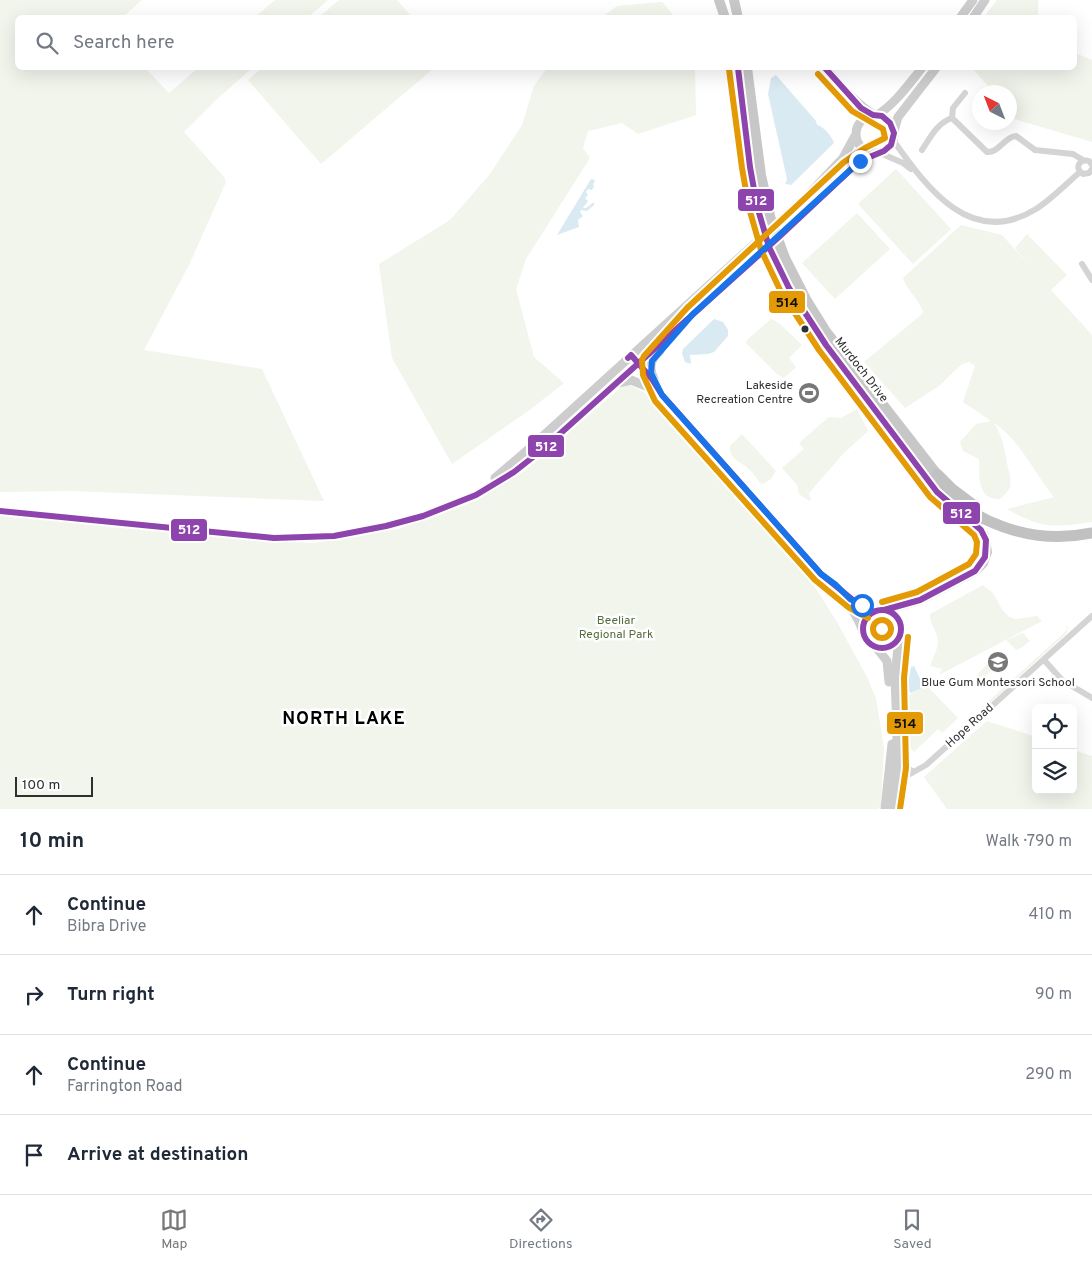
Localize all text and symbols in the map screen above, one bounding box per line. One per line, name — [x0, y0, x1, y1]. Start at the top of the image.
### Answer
search box — [15, 15, 1077, 70]
icon: search — [33, 29, 61, 57]
text: Search here — [73, 31, 175, 55]
north arrow — [972, 85, 1017, 130]
route end — [849, 150, 872, 173]
line badge: 512 — [737, 188, 775, 212]
text: 512 — [745, 193, 767, 210]
line badge: 514 — [768, 290, 806, 314]
text: 514 — [775, 295, 799, 312]
unlabelled marker — [800, 324, 810, 334]
street label: Murdoch Drive — [831, 334, 891, 406]
place label: Lakeside Recreation Centre — [696, 378, 793, 408]
sports icon: Lakeside Recreation Centre — [797, 381, 821, 405]
line badge: 512 — [527, 434, 565, 458]
text: 512 — [535, 439, 557, 456]
line badge: 512 — [942, 501, 981, 525]
text: 512 — [950, 506, 972, 523]
line badge: 512 — [170, 518, 208, 542]
text: 512 — [178, 522, 200, 539]
route start — [851, 594, 874, 617]
park label: Beeliar Regional Park — [579, 613, 653, 643]
school or university icon: Blue Gum Montessori School — [986, 650, 1010, 674]
place label: Blue Gum Montessori School — [921, 675, 1075, 691]
street label: Hope Road — [943, 700, 997, 752]
map controls — [1032, 704, 1077, 794]
button: locate — [1032, 704, 1077, 749]
district label: NORTH LAKE — [282, 708, 406, 731]
line badge: 514 — [886, 711, 924, 735]
text: 514 — [893, 716, 917, 733]
button: layers — [1032, 749, 1077, 794]
scale bar — [15, 774, 92, 797]
text: 100 m — [22, 777, 60, 794]
text: 10 min — [20, 828, 84, 855]
text: Walk · 790 m — [986, 832, 1072, 852]
text: Continue — [67, 893, 146, 917]
icon: ahead — [20, 901, 48, 929]
text: 410 m — [1029, 905, 1072, 925]
text: Bibra Drive — [67, 917, 146, 937]
icon: right — [20, 981, 48, 1009]
text: Turn right — [67, 983, 155, 1007]
text: 90 m — [1035, 985, 1072, 1005]
text: Continue — [67, 1053, 146, 1077]
icon: ahead — [20, 1061, 48, 1089]
text: 290 m — [1025, 1065, 1072, 1085]
text: Farrington Road — [67, 1077, 183, 1097]
icon: arrive — [20, 1141, 48, 1169]
text: Arrive at destination — [67, 1143, 248, 1167]
tab: Map — [160, 1206, 188, 1253]
tab: Directions — [509, 1206, 573, 1253]
tab: Saved — [893, 1206, 932, 1253]

